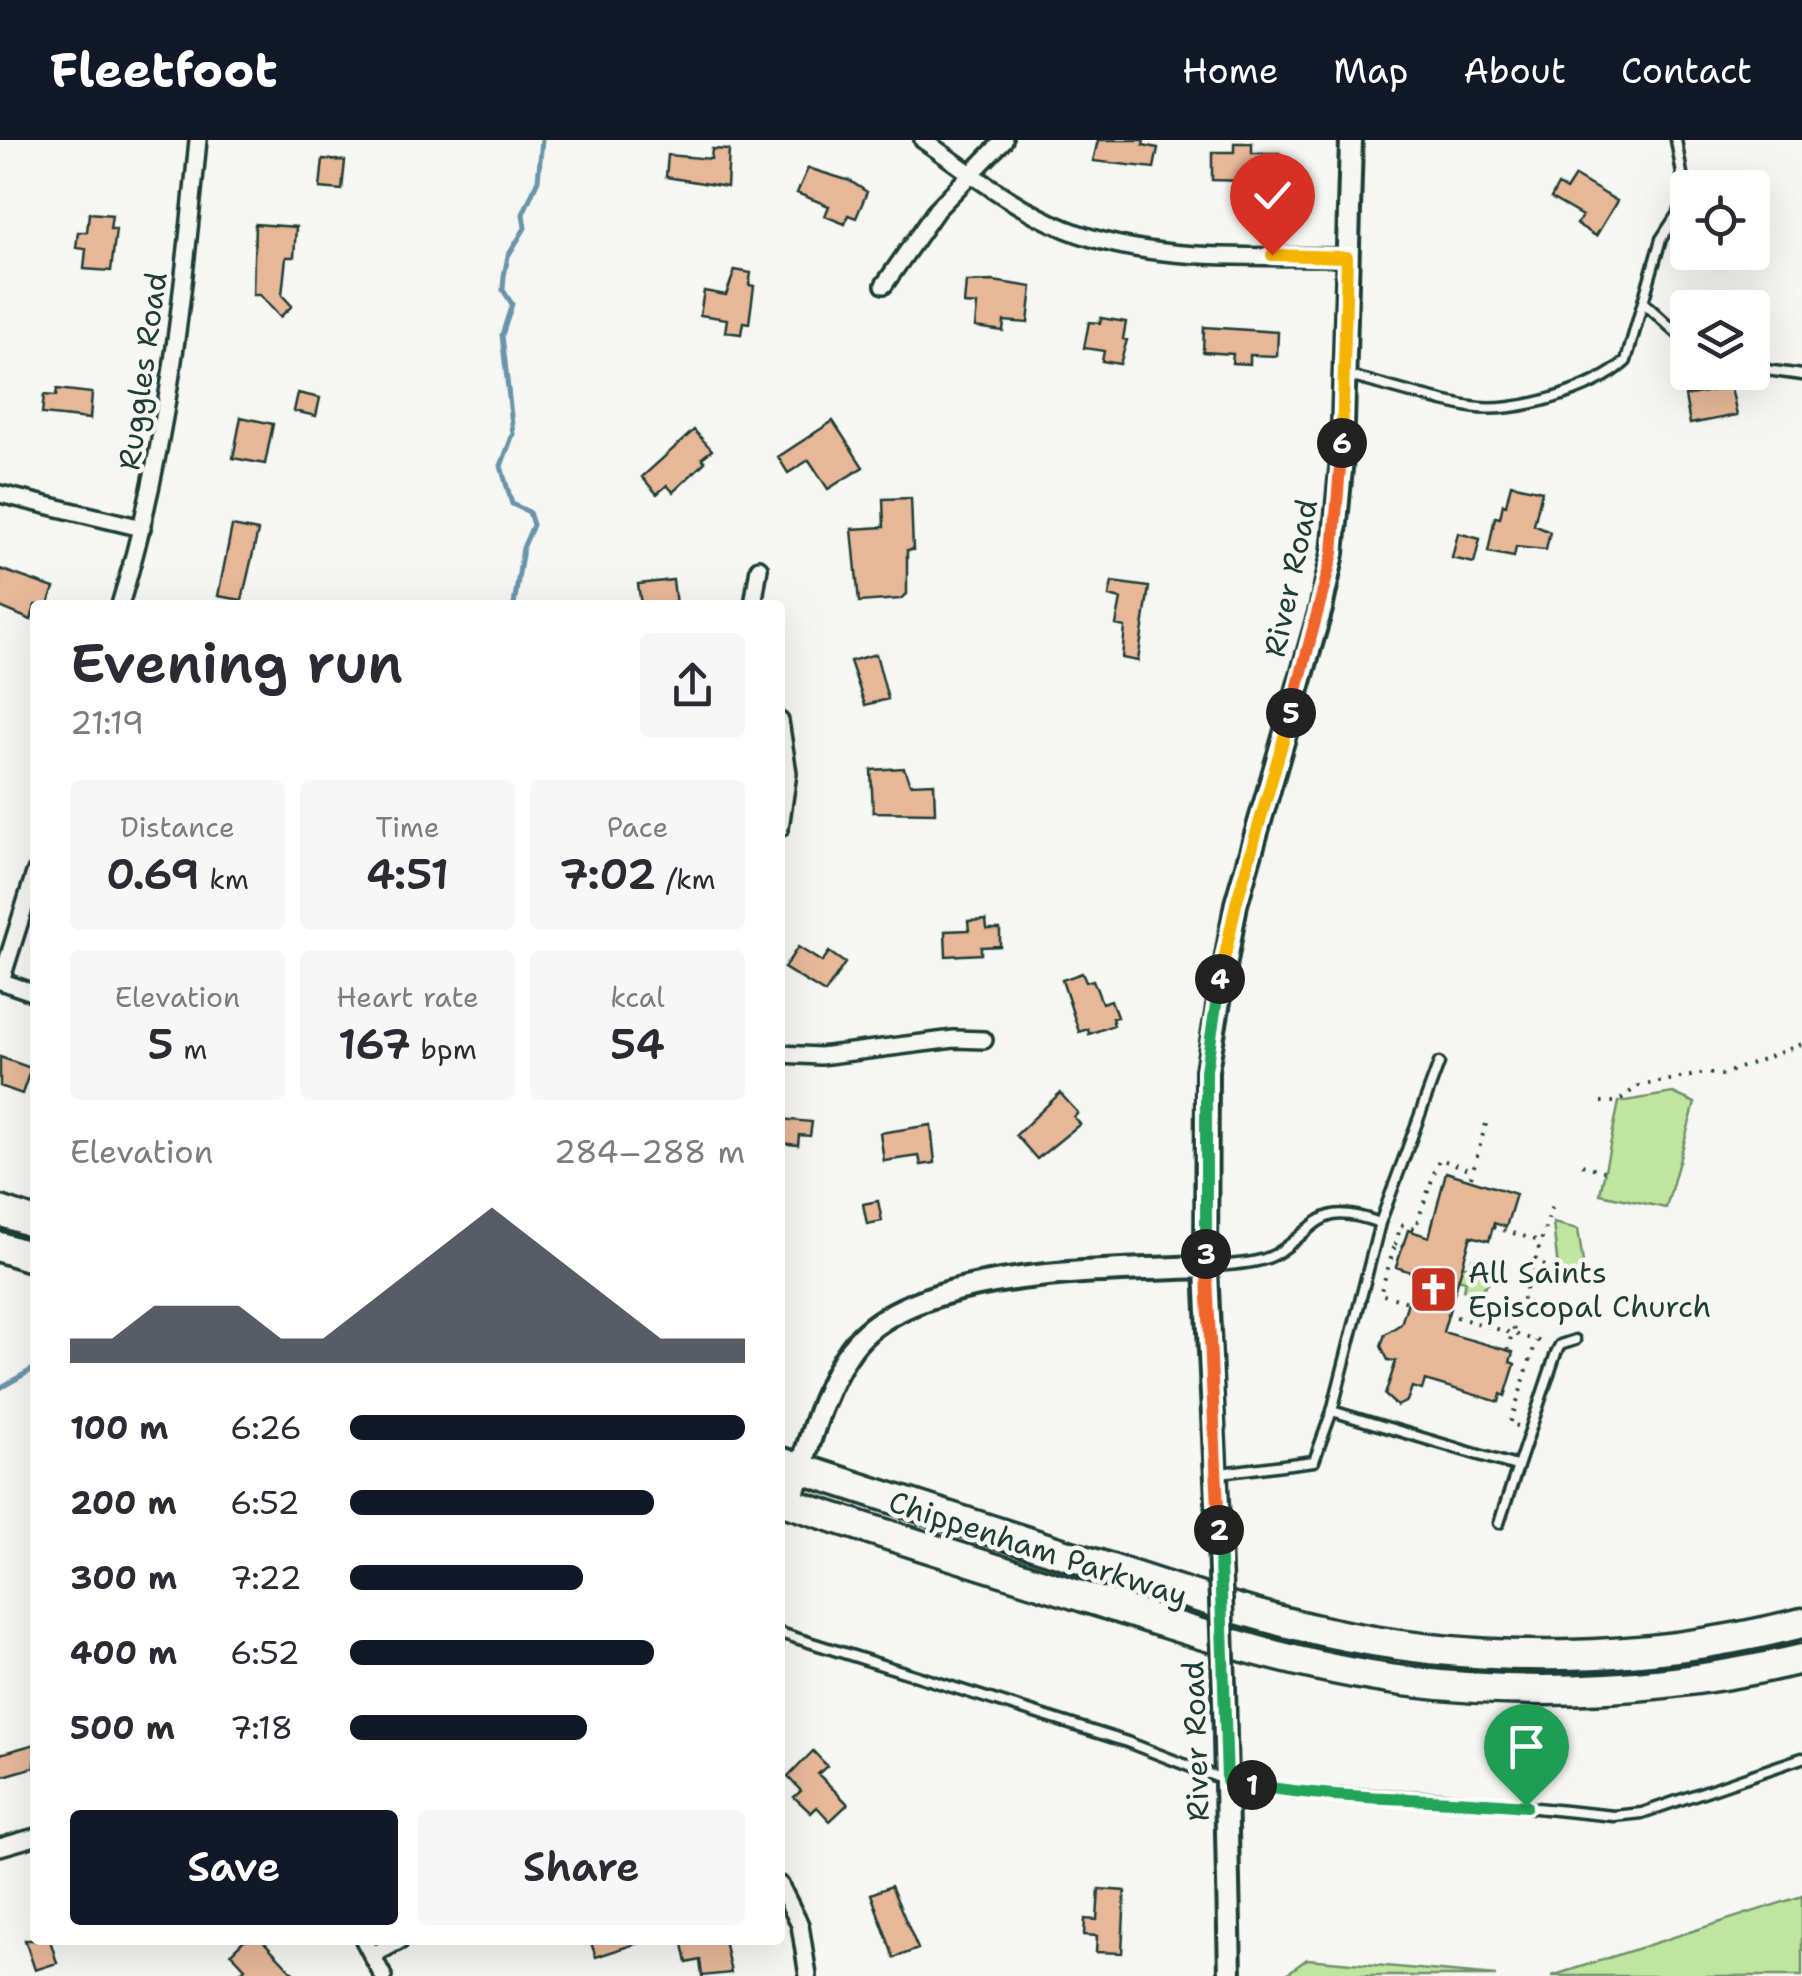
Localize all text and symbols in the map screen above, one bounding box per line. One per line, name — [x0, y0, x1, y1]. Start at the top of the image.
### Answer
text: Fleetfoot — [50, 38, 278, 102]
text: Home — [1182, 47, 1278, 94]
text: Map — [1333, 47, 1408, 94]
text: About — [1463, 47, 1566, 94]
text: Contact — [1621, 47, 1752, 94]
pin — [1230, 153, 1315, 256]
icon: check — [1245, 168, 1300, 223]
map controls — [1670, 170, 1770, 390]
button: locate — [1670, 170, 1770, 270]
street label: Ruggles Road — [108, 269, 177, 473]
button: layers — [1670, 290, 1770, 390]
pin: 6 — [1317, 418, 1367, 468]
text: 6 — [1332, 424, 1352, 462]
street label: River Road — [1254, 495, 1327, 661]
text: Evening run — [70, 626, 403, 700]
button: share — [640, 633, 745, 738]
pin: 5 — [1266, 688, 1316, 738]
text: 5 — [1282, 694, 1300, 732]
text: 21:19 — [70, 701, 144, 744]
text: Distance — [120, 808, 235, 846]
text: Time — [375, 808, 440, 846]
text: Pace — [607, 808, 668, 846]
text: 0.69 — [106, 846, 200, 902]
text: 4:51 — [366, 846, 449, 902]
text: 7:02 — [559, 846, 656, 902]
text: km — [200, 860, 249, 898]
text: /km — [656, 860, 716, 898]
pin: 4 — [1195, 954, 1245, 1004]
text: 4 — [1210, 960, 1230, 998]
text: Elevation — [115, 978, 240, 1016]
text: Heart rate — [336, 978, 479, 1016]
text: kcal — [610, 978, 665, 1016]
text: 5 — [148, 1016, 174, 1072]
text: 167 — [338, 1016, 411, 1072]
text: 54 — [610, 1016, 665, 1072]
text: m — [174, 1030, 207, 1068]
text: bpm — [411, 1030, 477, 1068]
text: Elevation — [70, 1130, 213, 1173]
text: 284–288 m — [554, 1130, 745, 1173]
pin: 3 — [1181, 1229, 1231, 1279]
text: 3 — [1196, 1235, 1216, 1273]
place label: All Saints Episcopal Church — [1468, 1252, 1711, 1327]
church icon: All Saints Episcopal Church — [1407, 1264, 1459, 1316]
text: 100 m — [70, 1406, 169, 1449]
text: 6:26 — [230, 1406, 302, 1449]
text: 200 m — [70, 1481, 177, 1524]
text: 6:52 — [230, 1481, 300, 1524]
street label: Chippenham Parkway — [884, 1481, 1193, 1616]
pin: 2 — [1194, 1505, 1244, 1555]
text: 2 — [1209, 1511, 1229, 1549]
text: 300 m — [70, 1556, 177, 1599]
text: 7:22 — [230, 1556, 302, 1599]
text: 400 m — [70, 1631, 177, 1674]
text: 6:52 — [230, 1631, 300, 1674]
street label: River Road — [1172, 1660, 1219, 1822]
pin — [1484, 1704, 1569, 1807]
text: 500 m — [70, 1706, 175, 1749]
text: 7:18 — [230, 1706, 293, 1749]
icon: arrive — [1499, 1719, 1554, 1774]
pin: 1 — [1227, 1760, 1277, 1810]
text: 1 — [1246, 1766, 1258, 1804]
button: Save — [70, 1810, 398, 1925]
button: Share — [418, 1810, 745, 1925]

